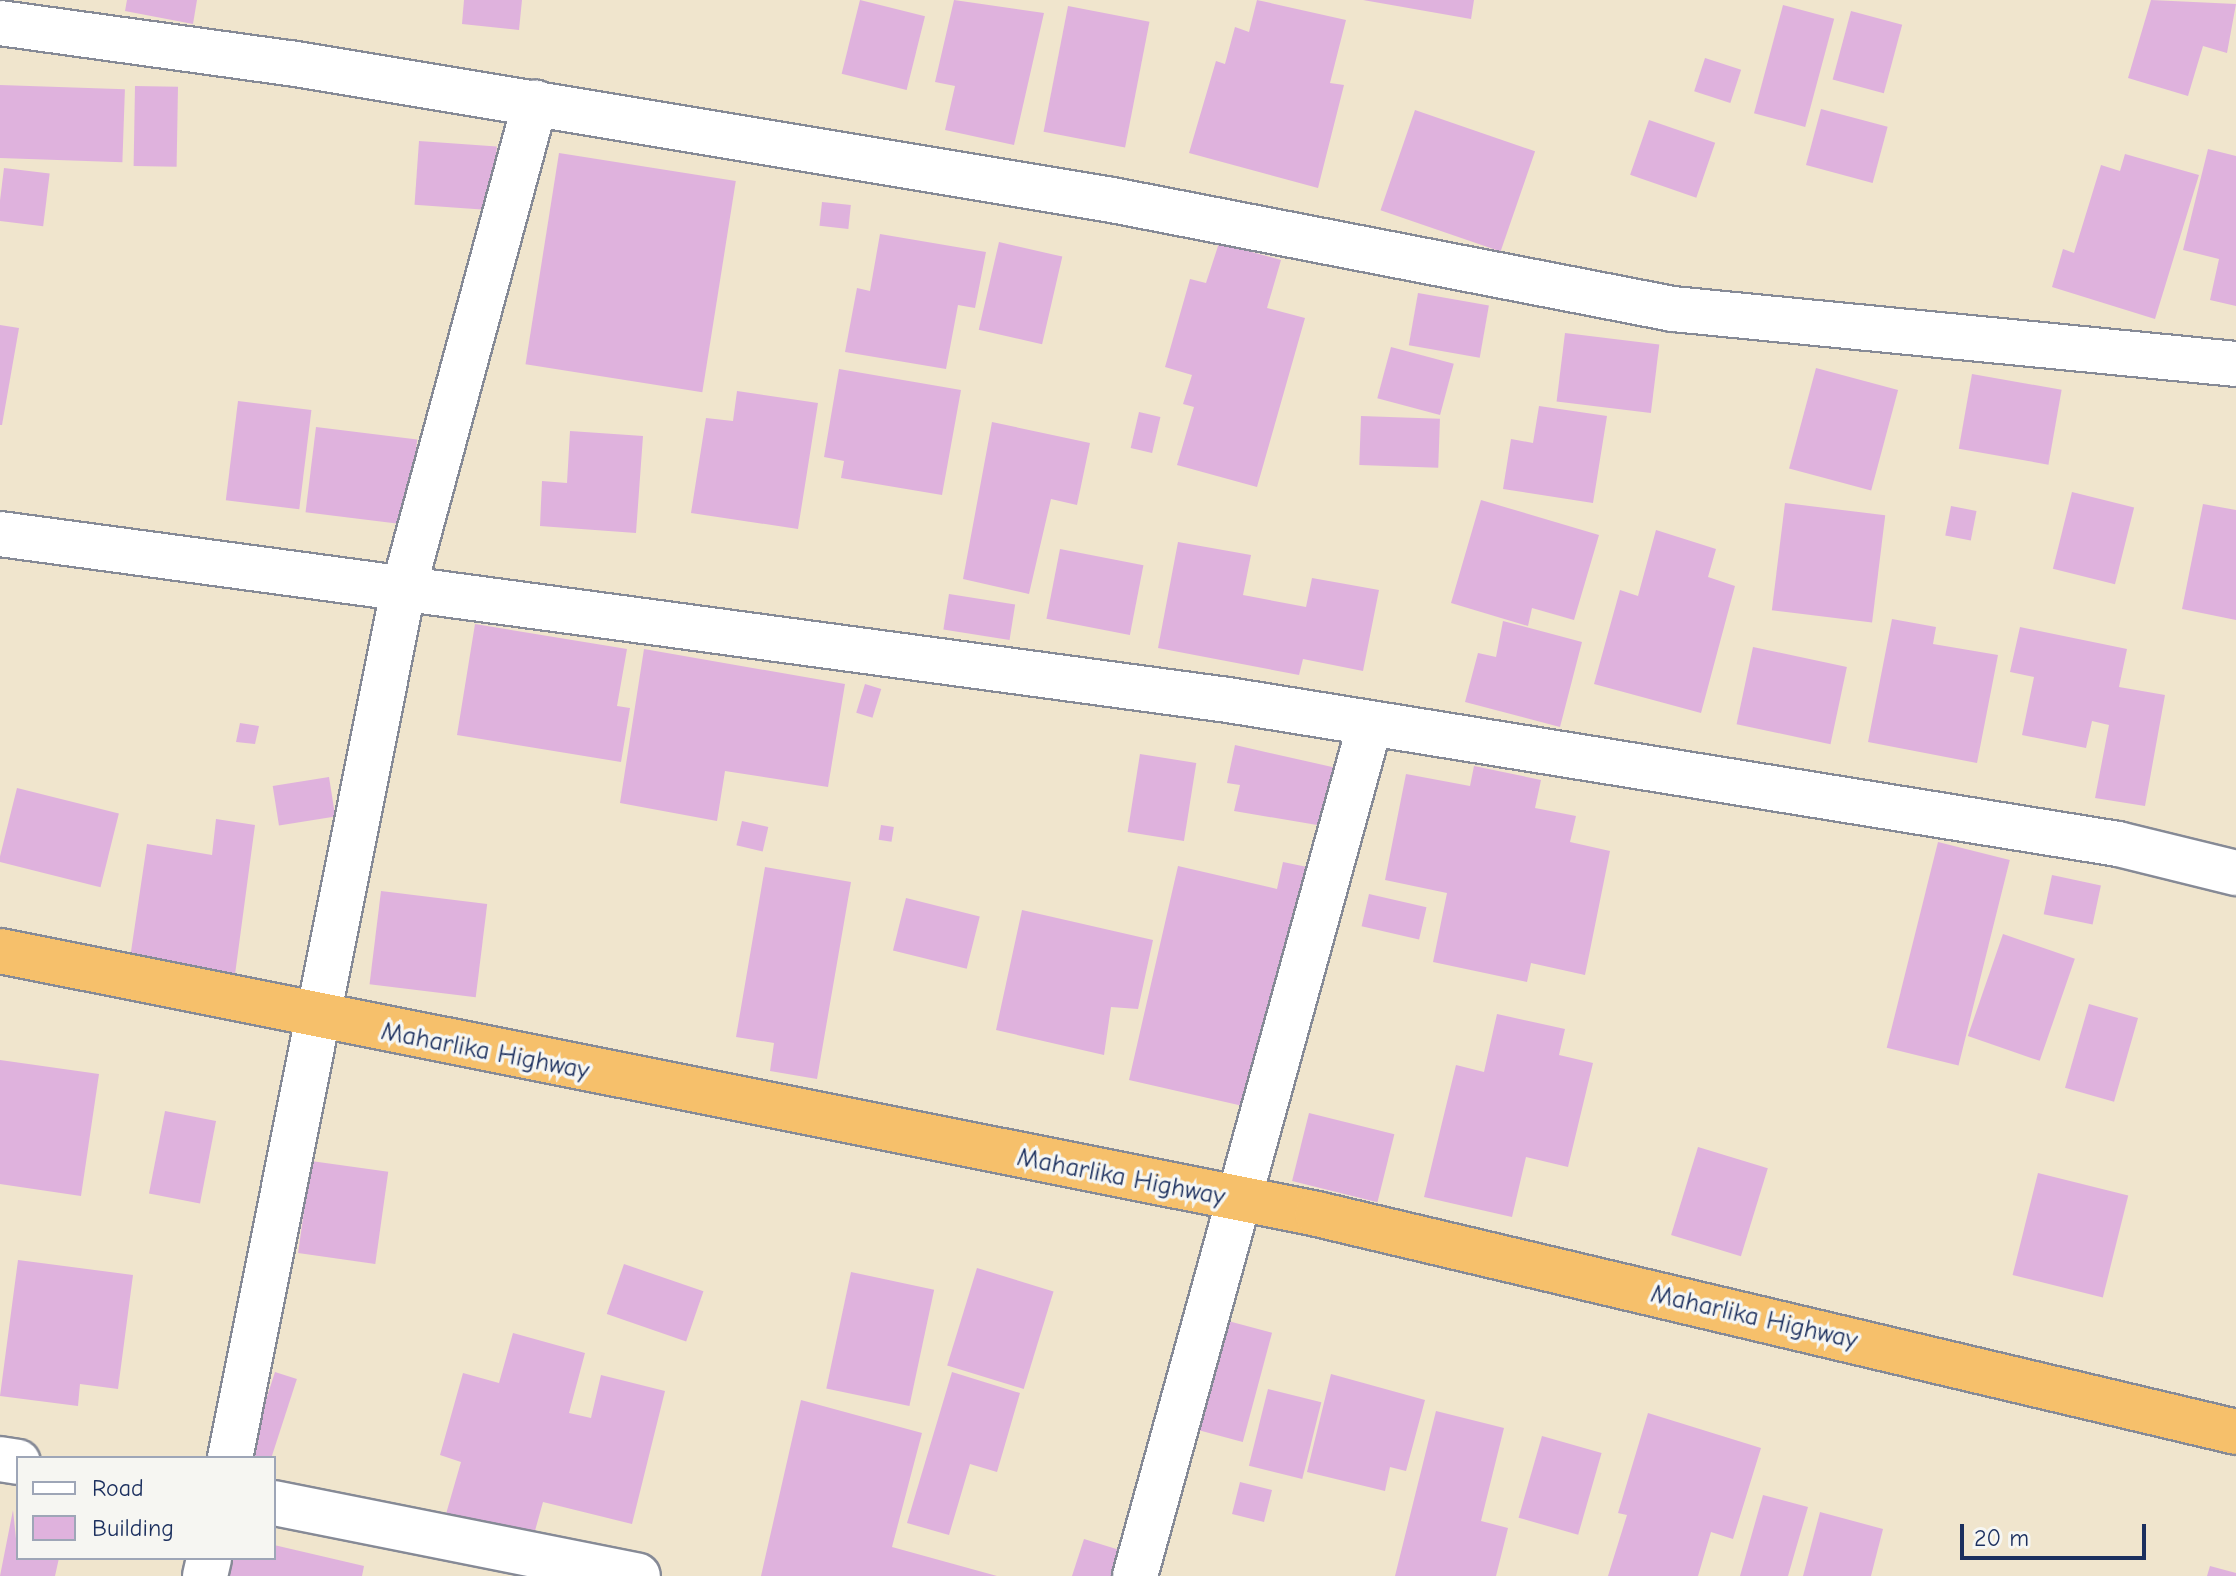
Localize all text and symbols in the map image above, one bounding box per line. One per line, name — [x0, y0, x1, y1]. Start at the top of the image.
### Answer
street label: Maharlika Highway — [378, 1017, 592, 1087]
street label: Maharlika Highway — [1014, 1143, 1228, 1213]
street label: Maharlika Highway — [1648, 1279, 1860, 1357]
legend — [16, 1456, 276, 1560]
text: Road — [92, 1474, 144, 1502]
scale bar — [1964, 1508, 2150, 1558]
text: Building — [92, 1514, 174, 1542]
text: 20 m — [1974, 1524, 2029, 1552]

